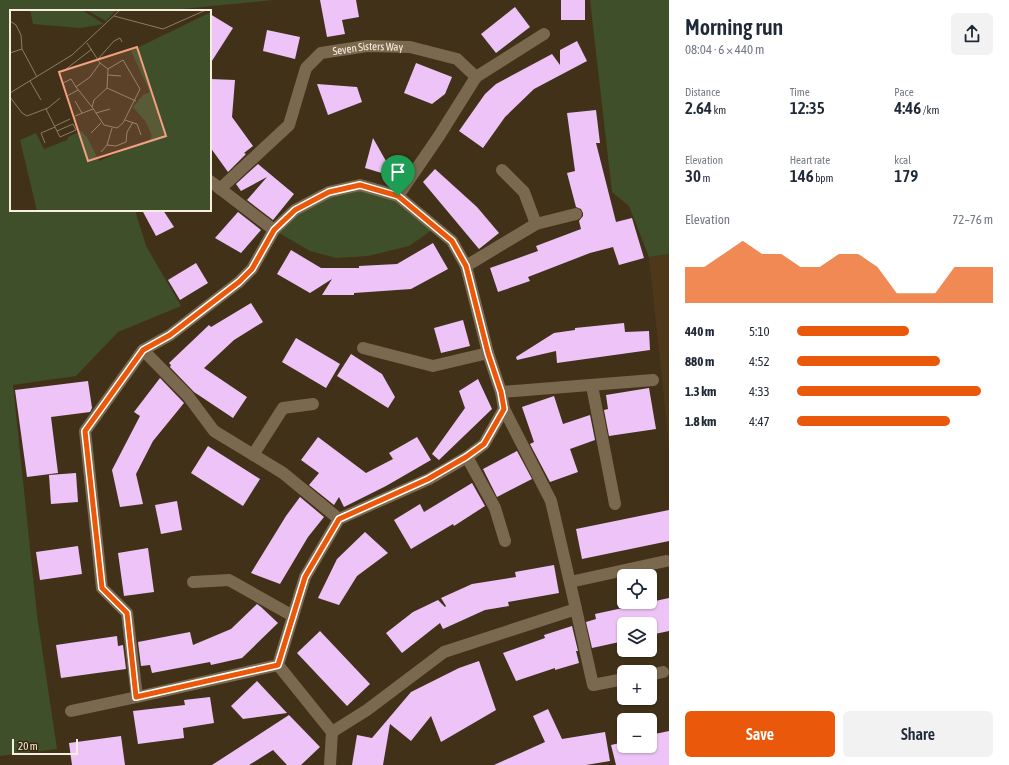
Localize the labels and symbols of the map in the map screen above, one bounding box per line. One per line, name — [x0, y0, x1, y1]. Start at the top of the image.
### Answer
inset map — [10, 10, 211, 211]
street label: Seven Sisters Way — [332, 40, 404, 57]
pin — [381, 155, 415, 196]
scale bar — [12, 737, 78, 756]

